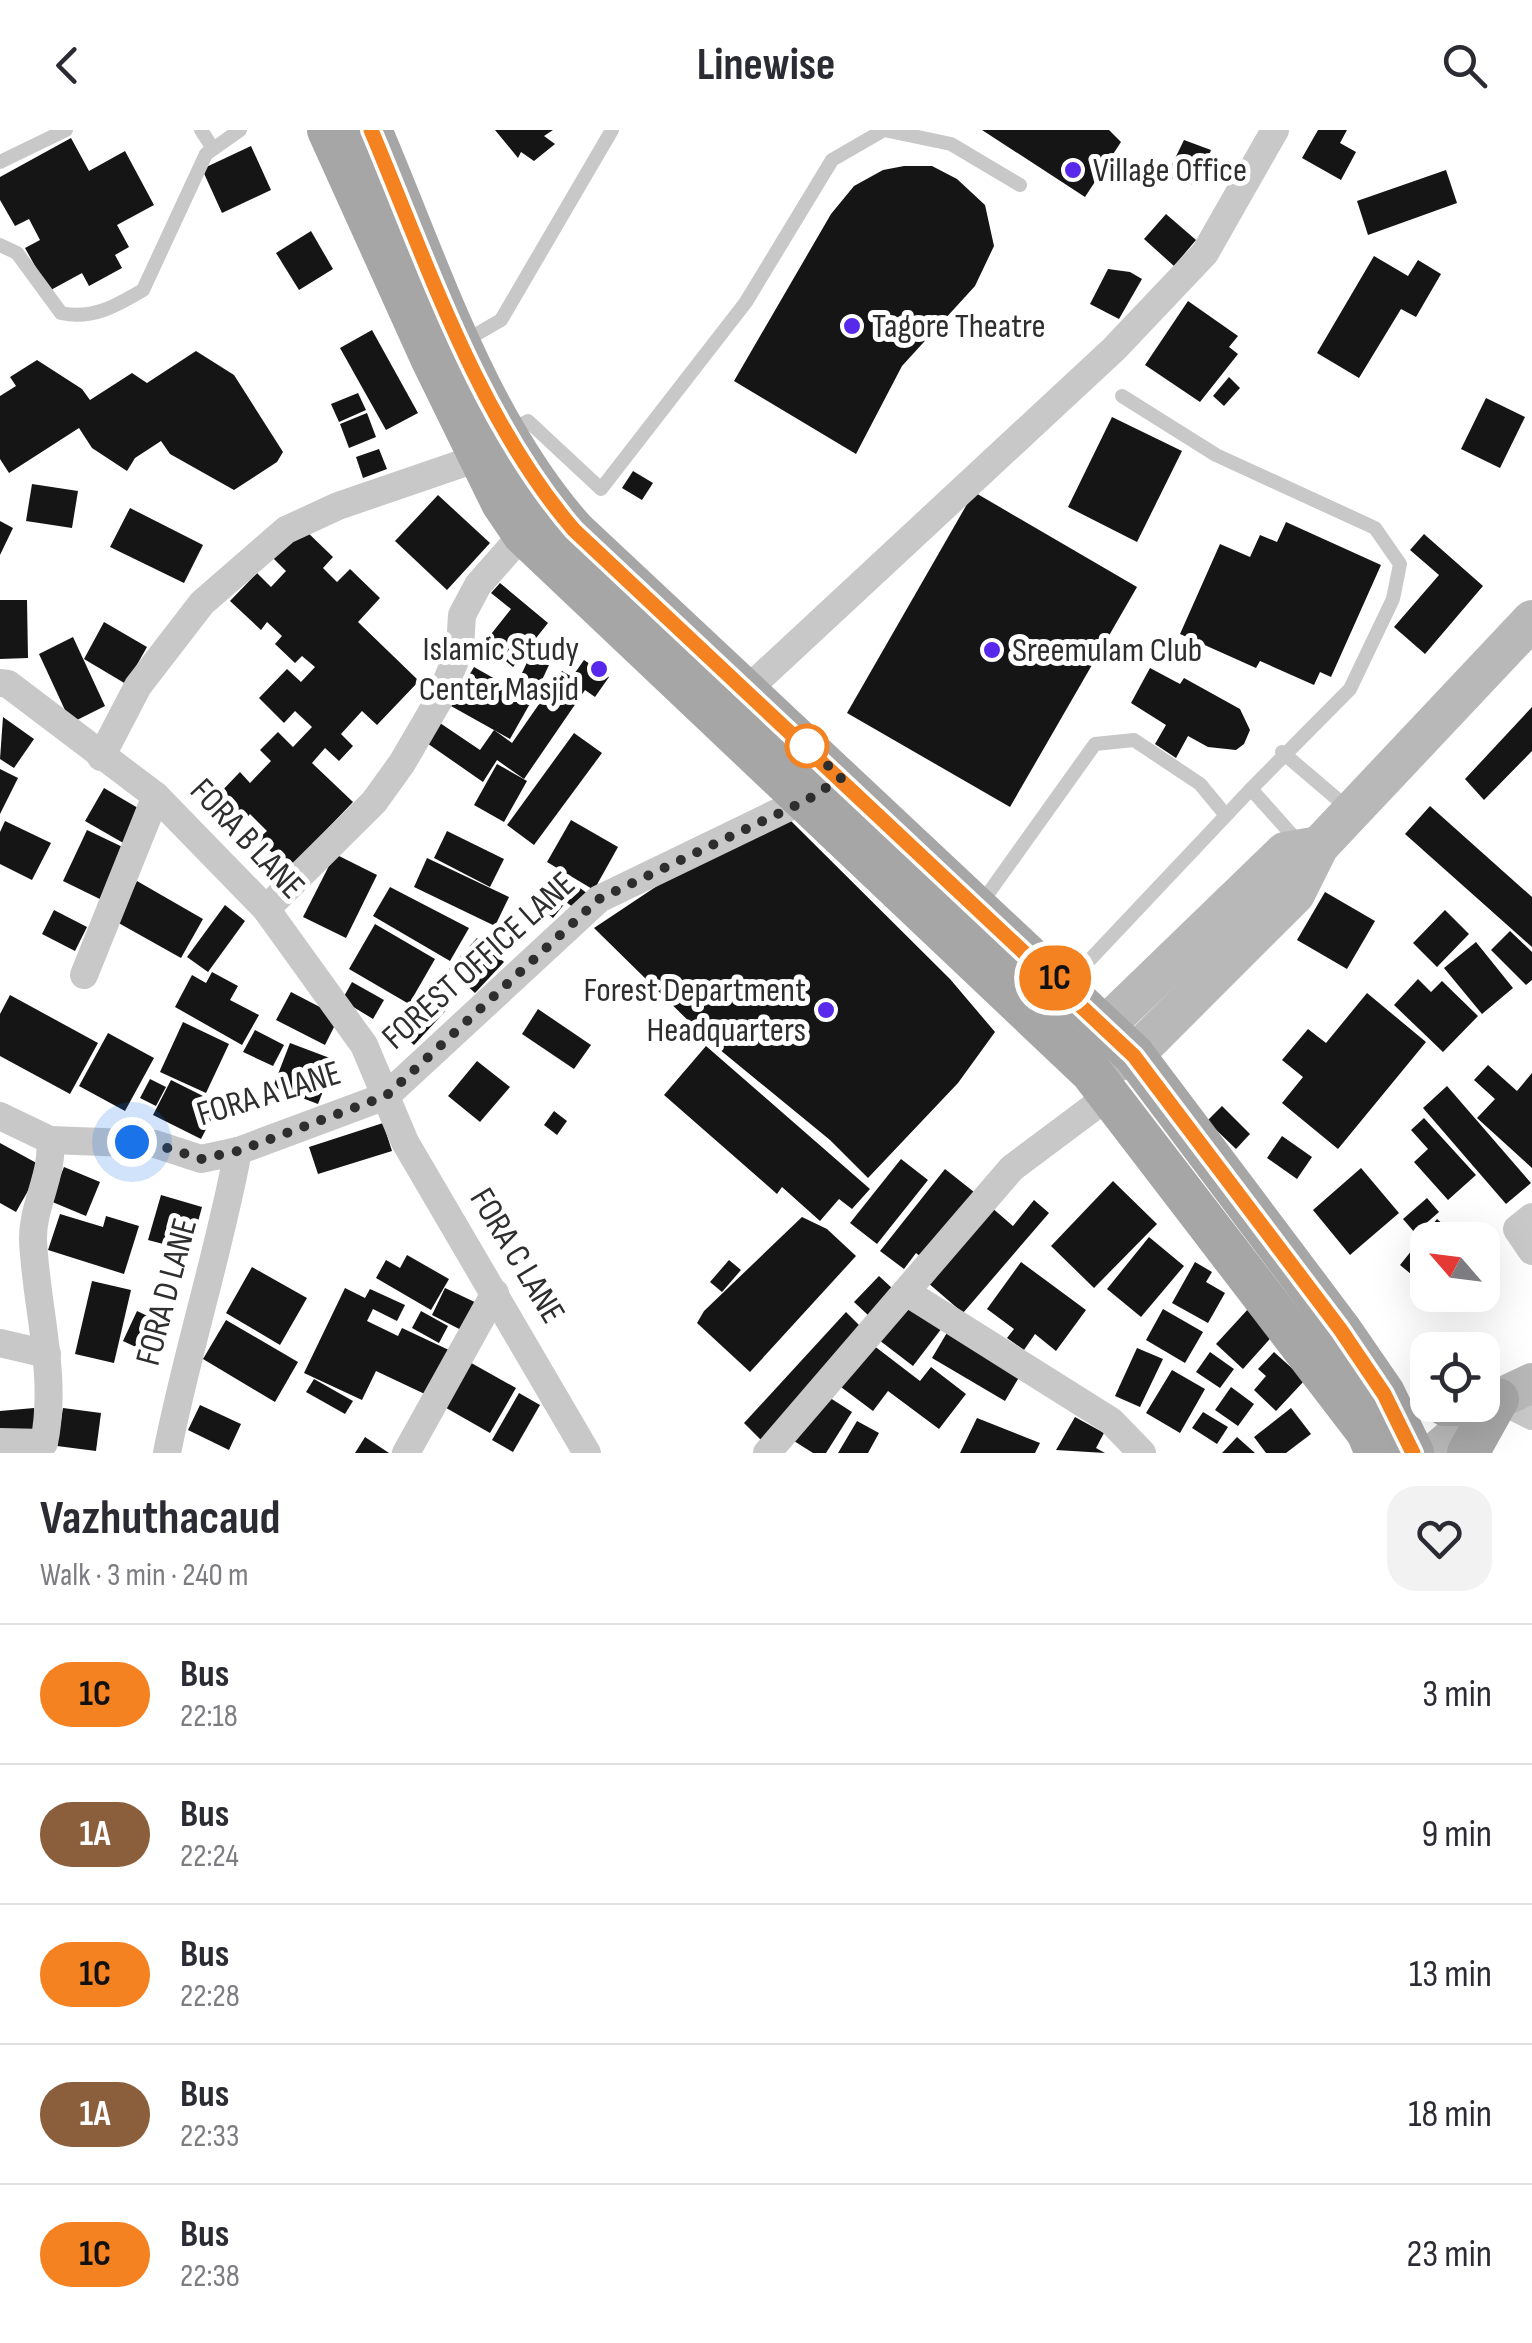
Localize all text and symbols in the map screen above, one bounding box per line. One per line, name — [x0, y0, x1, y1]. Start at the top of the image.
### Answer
icon: back — [40, 38, 95, 93]
text: Linewise — [697, 38, 835, 93]
icon: search — [1437, 38, 1492, 93]
place label: Village Office — [1093, 149, 1247, 192]
marker: Village Office — [1062, 159, 1084, 181]
place label: Tagore Theatre — [872, 305, 1046, 348]
marker: Tagore Theatre — [841, 315, 863, 337]
place label: Islamic Study Center Masjid — [419, 628, 579, 711]
place label: Sreemulam Club — [1012, 629, 1202, 672]
marker: Sreemulam Club — [981, 639, 1003, 661]
marker: Islamic Study Center Masjid — [588, 658, 610, 680]
unlabelled marker — [786, 725, 828, 767]
street label: FORA B LANE — [181, 770, 313, 908]
street label: FOREST OFFICE LANE — [374, 863, 584, 1059]
line badge: 1C — [1010, 946, 1100, 1010]
text: 1C — [1039, 957, 1071, 1000]
place label: Forest Department Headquarters — [584, 969, 806, 1052]
marker: Forest Department Headquarters — [815, 999, 837, 1021]
street label: FORA A LANE — [192, 1052, 346, 1136]
your location — [107, 1117, 157, 1167]
street label: FORA C LANE — [460, 1181, 574, 1331]
street label: FORA D LANE — [127, 1214, 207, 1370]
north arrow — [1410, 1222, 1500, 1312]
map controls — [1410, 1222, 1500, 1422]
button: locate — [1410, 1332, 1500, 1422]
button: heart — [1387, 1486, 1492, 1591]
text: Vazhuthacaud — [40, 1490, 280, 1547]
text: Walk · 3 min · 240 m — [40, 1556, 249, 1595]
text: Bus — [180, 1652, 229, 1697]
text: 3 min — [1422, 1672, 1492, 1717]
text: 1C — [79, 1673, 111, 1716]
text: 22:18 — [180, 1697, 238, 1736]
text: Bus — [180, 1792, 229, 1837]
text: 9 min — [1421, 1812, 1492, 1857]
text: 1A — [79, 1813, 111, 1856]
text: 22:24 — [180, 1837, 239, 1876]
text: Bus — [180, 1932, 229, 1977]
text: 13 min — [1409, 1952, 1492, 1997]
text: 1C — [79, 1953, 111, 1996]
text: 22:28 — [180, 1977, 240, 2016]
text: Bus — [180, 2072, 229, 2117]
text: 18 min — [1408, 2092, 1492, 2137]
text: 1A — [79, 2093, 111, 2136]
text: 22:33 — [180, 2117, 239, 2156]
text: Bus — [180, 2212, 229, 2257]
text: 23 min — [1407, 2232, 1492, 2277]
text: 1C — [79, 2233, 111, 2276]
text: 22:38 — [180, 2257, 240, 2296]

